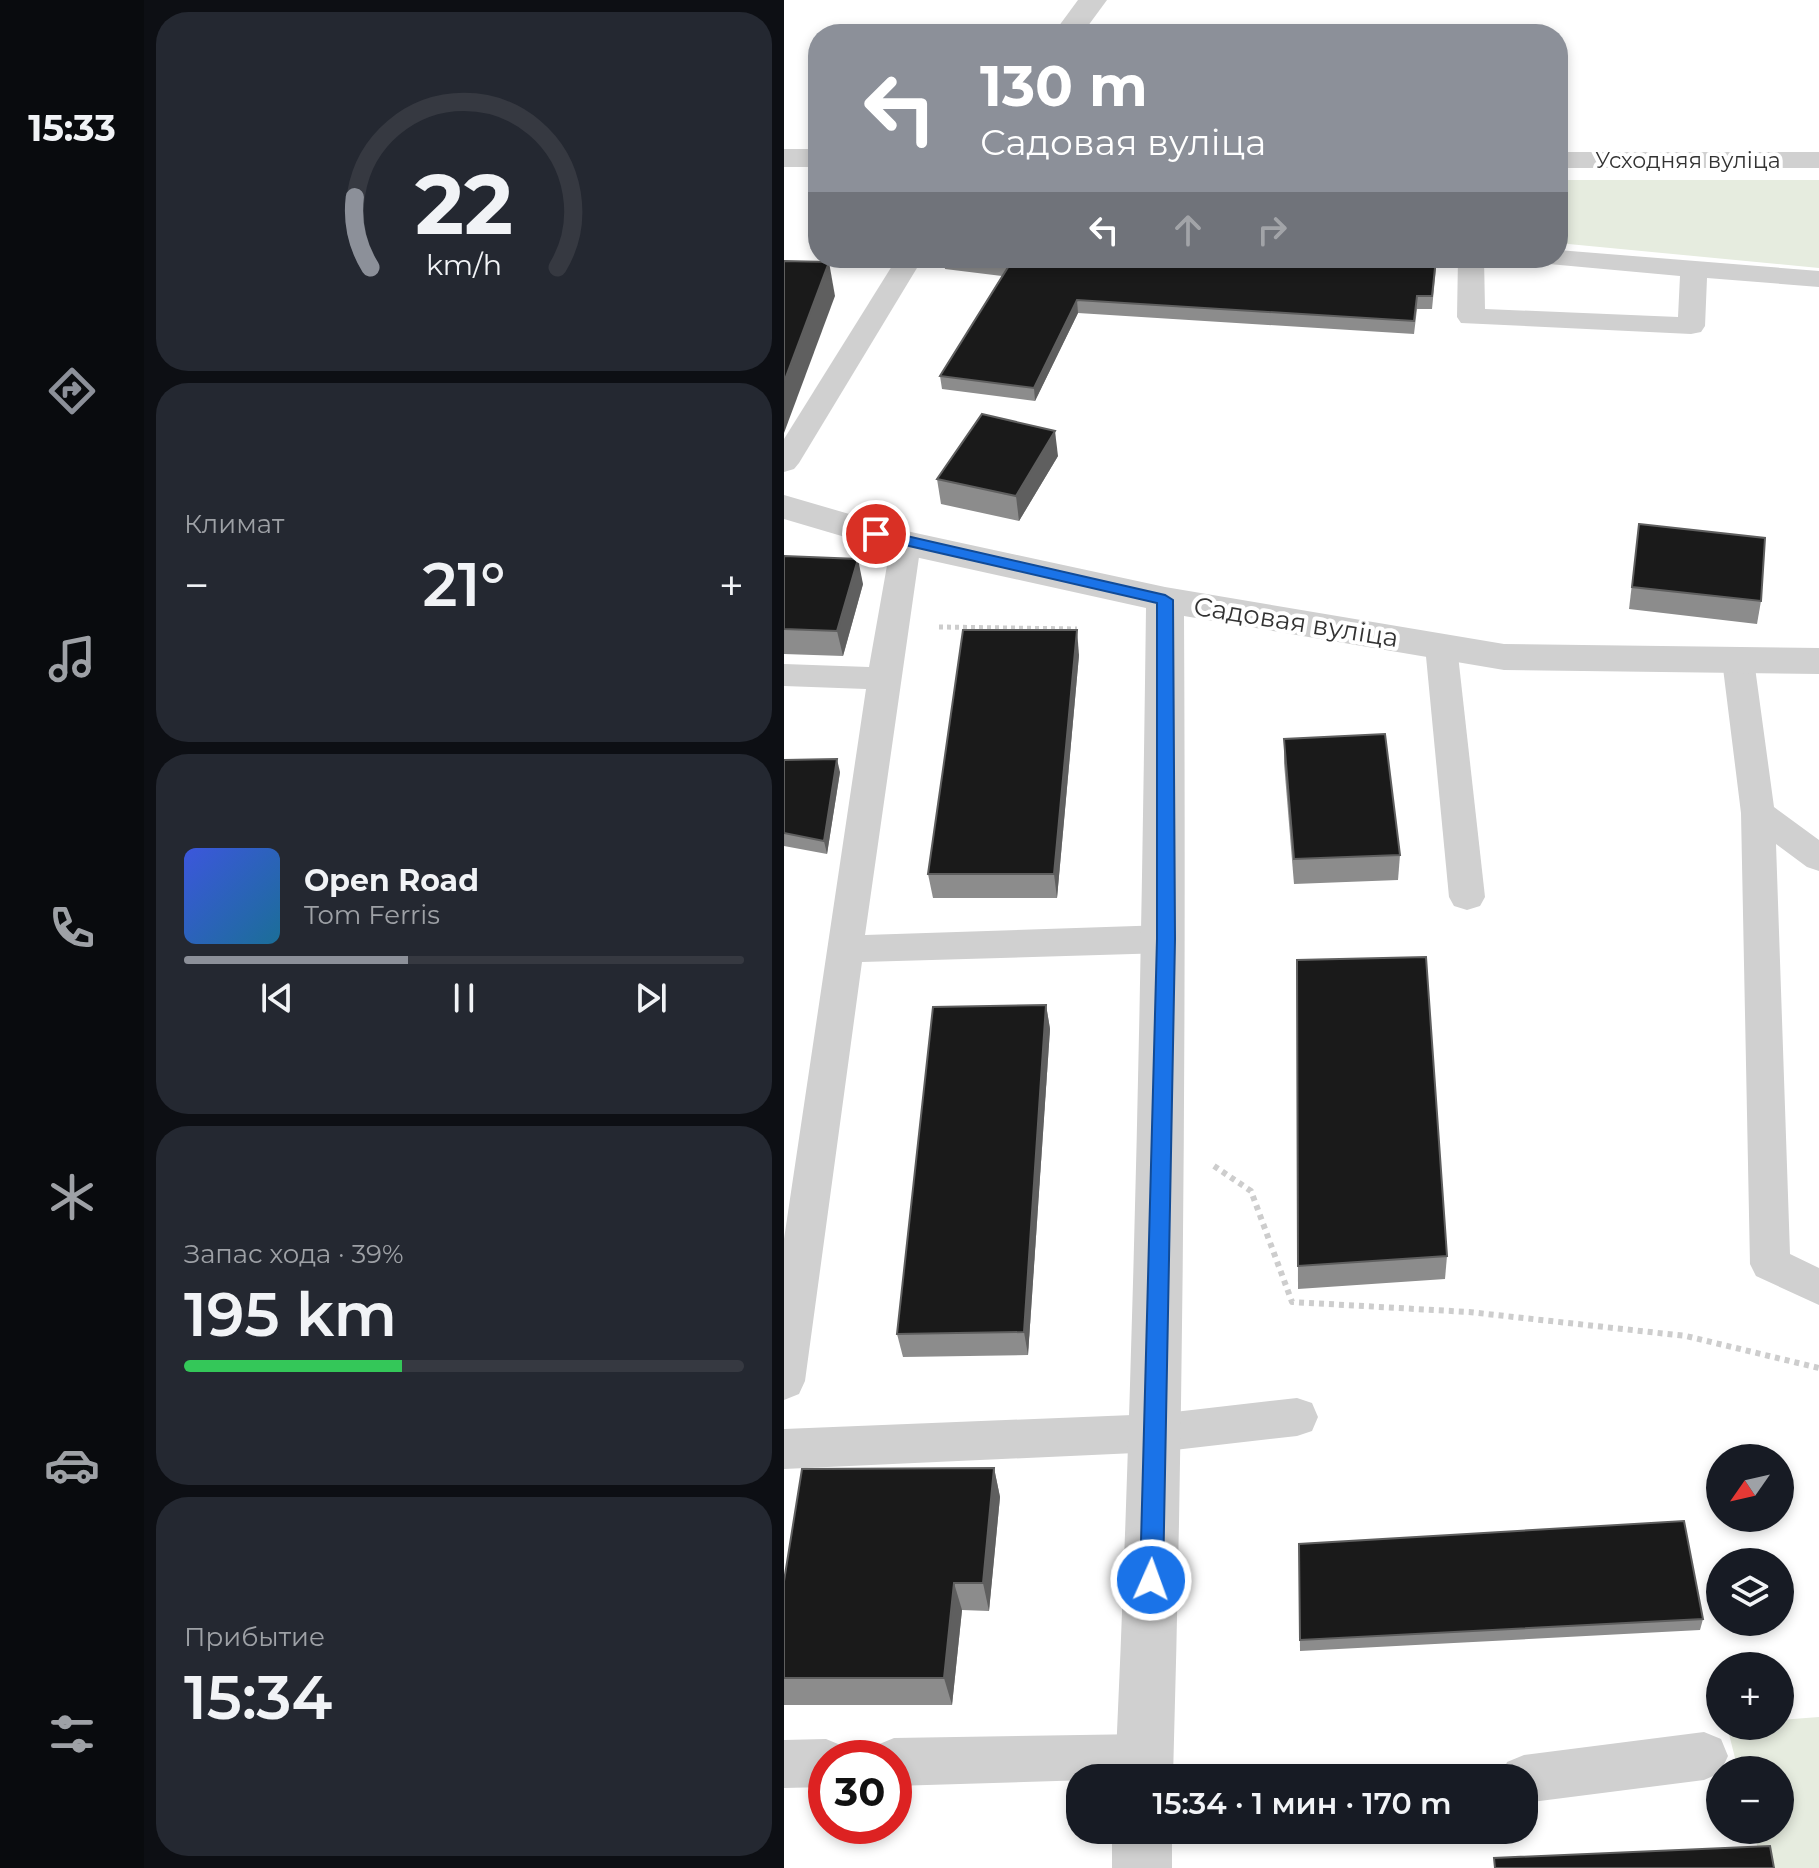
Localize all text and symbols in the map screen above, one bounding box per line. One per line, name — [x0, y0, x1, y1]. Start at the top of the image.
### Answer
text: 130 m — [980, 52, 1148, 120]
icon: left — [848, 56, 952, 160]
text: 15:33 — [28, 106, 116, 150]
text: Садовая вуліца — [980, 120, 1266, 164]
street label: Усходняя вуліца — [1595, 147, 1781, 174]
text: 22 — [415, 152, 513, 254]
icon: left — [1082, 208, 1126, 252]
icon: ahead — [1166, 208, 1210, 252]
icon: right — [1250, 208, 1294, 252]
text: km/h — [426, 247, 502, 282]
icon: directions — [44, 363, 100, 419]
pin — [842, 500, 910, 568]
text: Климат — [184, 508, 284, 540]
icon: arrive — [854, 512, 898, 556]
text: 21° — [423, 548, 505, 621]
text: − — [184, 558, 209, 612]
text: + — [719, 558, 744, 612]
street label: Садовая вуліца — [1191, 590, 1401, 654]
icon: music — [44, 631, 100, 687]
text: Open Road — [304, 862, 479, 899]
text: Tom Ferris — [304, 899, 440, 931]
icon: phone — [44, 900, 100, 956]
icon: previous — [255, 976, 299, 1020]
icon: pause — [442, 976, 486, 1020]
icon: next — [629, 976, 673, 1020]
icon: climate — [44, 1169, 100, 1225]
text: Запас хода · 39% — [184, 1238, 403, 1270]
text: 195 km — [184, 1278, 397, 1351]
icon: car — [44, 1437, 100, 1493]
north arrow — [1706, 1444, 1794, 1532]
map controls — [1706, 1444, 1794, 1844]
position arrow — [1109, 1538, 1193, 1622]
button: layers — [1706, 1548, 1794, 1636]
text: Прибытие — [184, 1621, 325, 1653]
button: + — [1706, 1652, 1794, 1740]
text: 15:34 — [184, 1661, 332, 1734]
icon: filters — [44, 1706, 100, 1762]
speed limit sign: 30 — [808, 1740, 912, 1844]
button: − — [1706, 1756, 1794, 1844]
text: 15:34 · 1 мин · 170 m — [1153, 1785, 1451, 1822]

